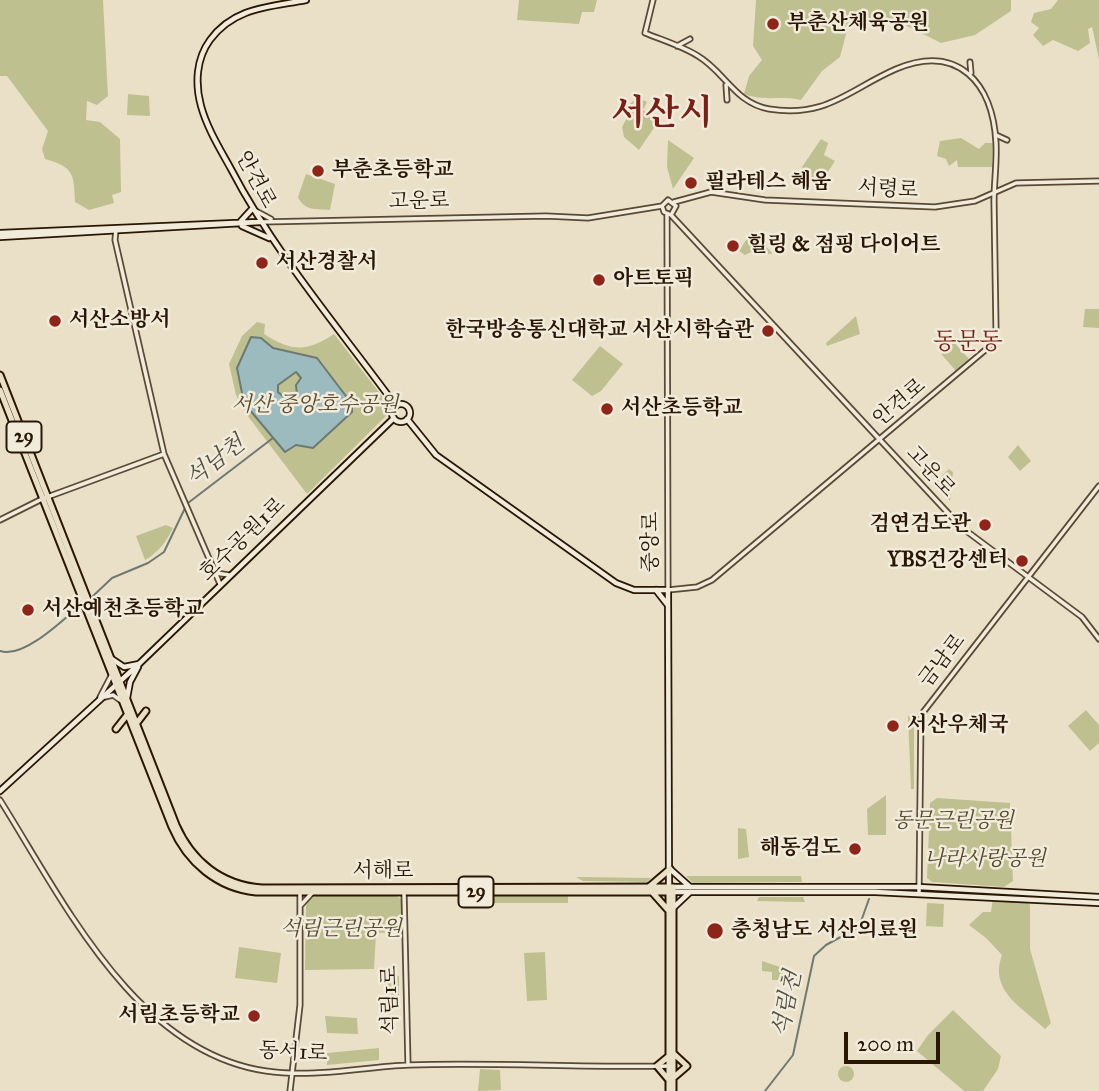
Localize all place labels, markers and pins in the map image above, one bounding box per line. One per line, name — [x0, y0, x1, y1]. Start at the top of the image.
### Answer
place label: 부춘산체육공원 — [787, 11, 929, 37]
marker: 부춘산체육공원 — [765, 16, 781, 32]
place label: 부춘초등학교 — [332, 158, 454, 184]
marker: 부춘초등학교 — [310, 163, 326, 179]
place label: 필라테스 혜움 — [705, 170, 831, 196]
marker: 필라테스 혜움 — [683, 175, 699, 191]
place label: 힐링 & 점핑 다이어트 — [747, 233, 941, 259]
marker: 힐링 & 점핑 다이어트 — [725, 238, 741, 254]
place label: 서산경찰서 — [276, 250, 377, 276]
marker: 서산경찰서 — [254, 255, 270, 271]
place label: 아트토픽 — [613, 267, 694, 293]
marker: 아트토픽 — [591, 272, 607, 288]
place label: 서산소방서 — [69, 308, 170, 334]
marker: 서산소방서 — [47, 313, 63, 329]
place label: 한국방송통신대학교 서산시학습관 — [445, 318, 754, 344]
marker: 한국방송통신대학교 서산시학습관 — [760, 323, 776, 339]
place label: 서산초등학교 — [621, 396, 743, 422]
marker: 서산초등학교 — [599, 401, 615, 417]
place label: 검연검도관 — [870, 512, 971, 538]
marker: 검연검도관 — [977, 517, 993, 533]
place label: YBS건강센터 — [887, 548, 1008, 574]
marker: YBS건강센터 — [1014, 553, 1030, 569]
place label: 서산예천초등학교 — [42, 597, 204, 623]
marker: 서산예천초등학교 — [20, 602, 36, 618]
place label: 서산우체국 — [907, 713, 1008, 739]
marker: 서산우체국 — [885, 718, 901, 734]
place label: 해동검도 — [760, 836, 841, 862]
marker: 해동검도 — [847, 841, 863, 857]
place label: 충청남도 서산의료원 — [731, 918, 918, 944]
marker: 충청남도 서산의료원 — [705, 921, 725, 941]
place label: 서림초등학교 — [118, 1003, 240, 1029]
marker: 서림초등학교 — [246, 1008, 262, 1024]

